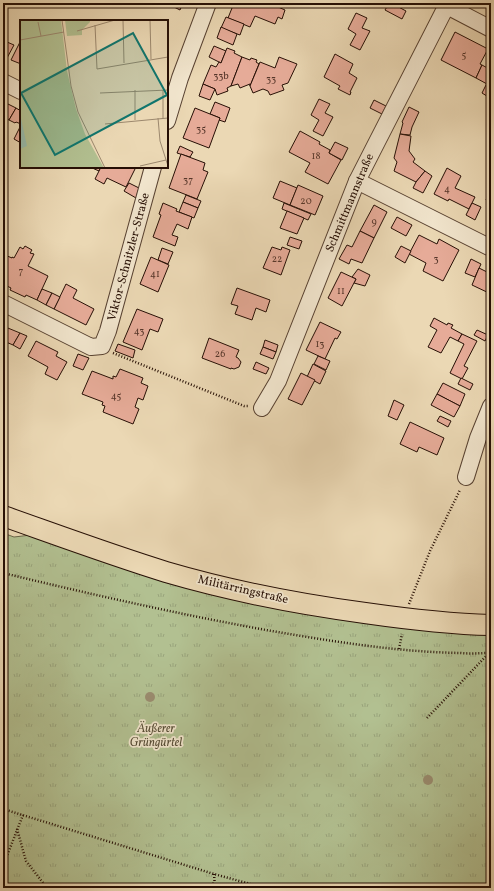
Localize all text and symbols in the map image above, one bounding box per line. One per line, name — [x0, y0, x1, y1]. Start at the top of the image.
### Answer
inset map — [20, 20, 168, 168]
house number: 5 — [462, 48, 467, 62]
house number: 33b — [213, 69, 229, 83]
house number: 33 — [266, 72, 276, 86]
house number: 35 — [196, 122, 206, 136]
house number: 18 — [312, 149, 320, 163]
street label: Schmittmannstraße — [322, 151, 378, 255]
house number: 37 — [183, 173, 193, 187]
house number: 4 — [444, 182, 450, 196]
street label: Viktor-Schnitzler-Straße — [104, 191, 154, 323]
house number: 20 — [300, 194, 312, 208]
house number: 9 — [371, 215, 377, 229]
house number: 22 — [272, 252, 282, 266]
house number: 3 — [433, 252, 439, 266]
house number: 7 — [19, 264, 24, 278]
house number: 41 — [150, 267, 160, 281]
house number: 11 — [337, 284, 345, 298]
house number: 43 — [134, 324, 144, 338]
house number: 13 — [315, 337, 325, 351]
house number: 26 — [215, 347, 225, 361]
house number: 45 — [111, 389, 121, 403]
street label: Militärringstraße — [196, 572, 290, 608]
park label: Äußerer Grüngürtel — [130, 720, 182, 751]

